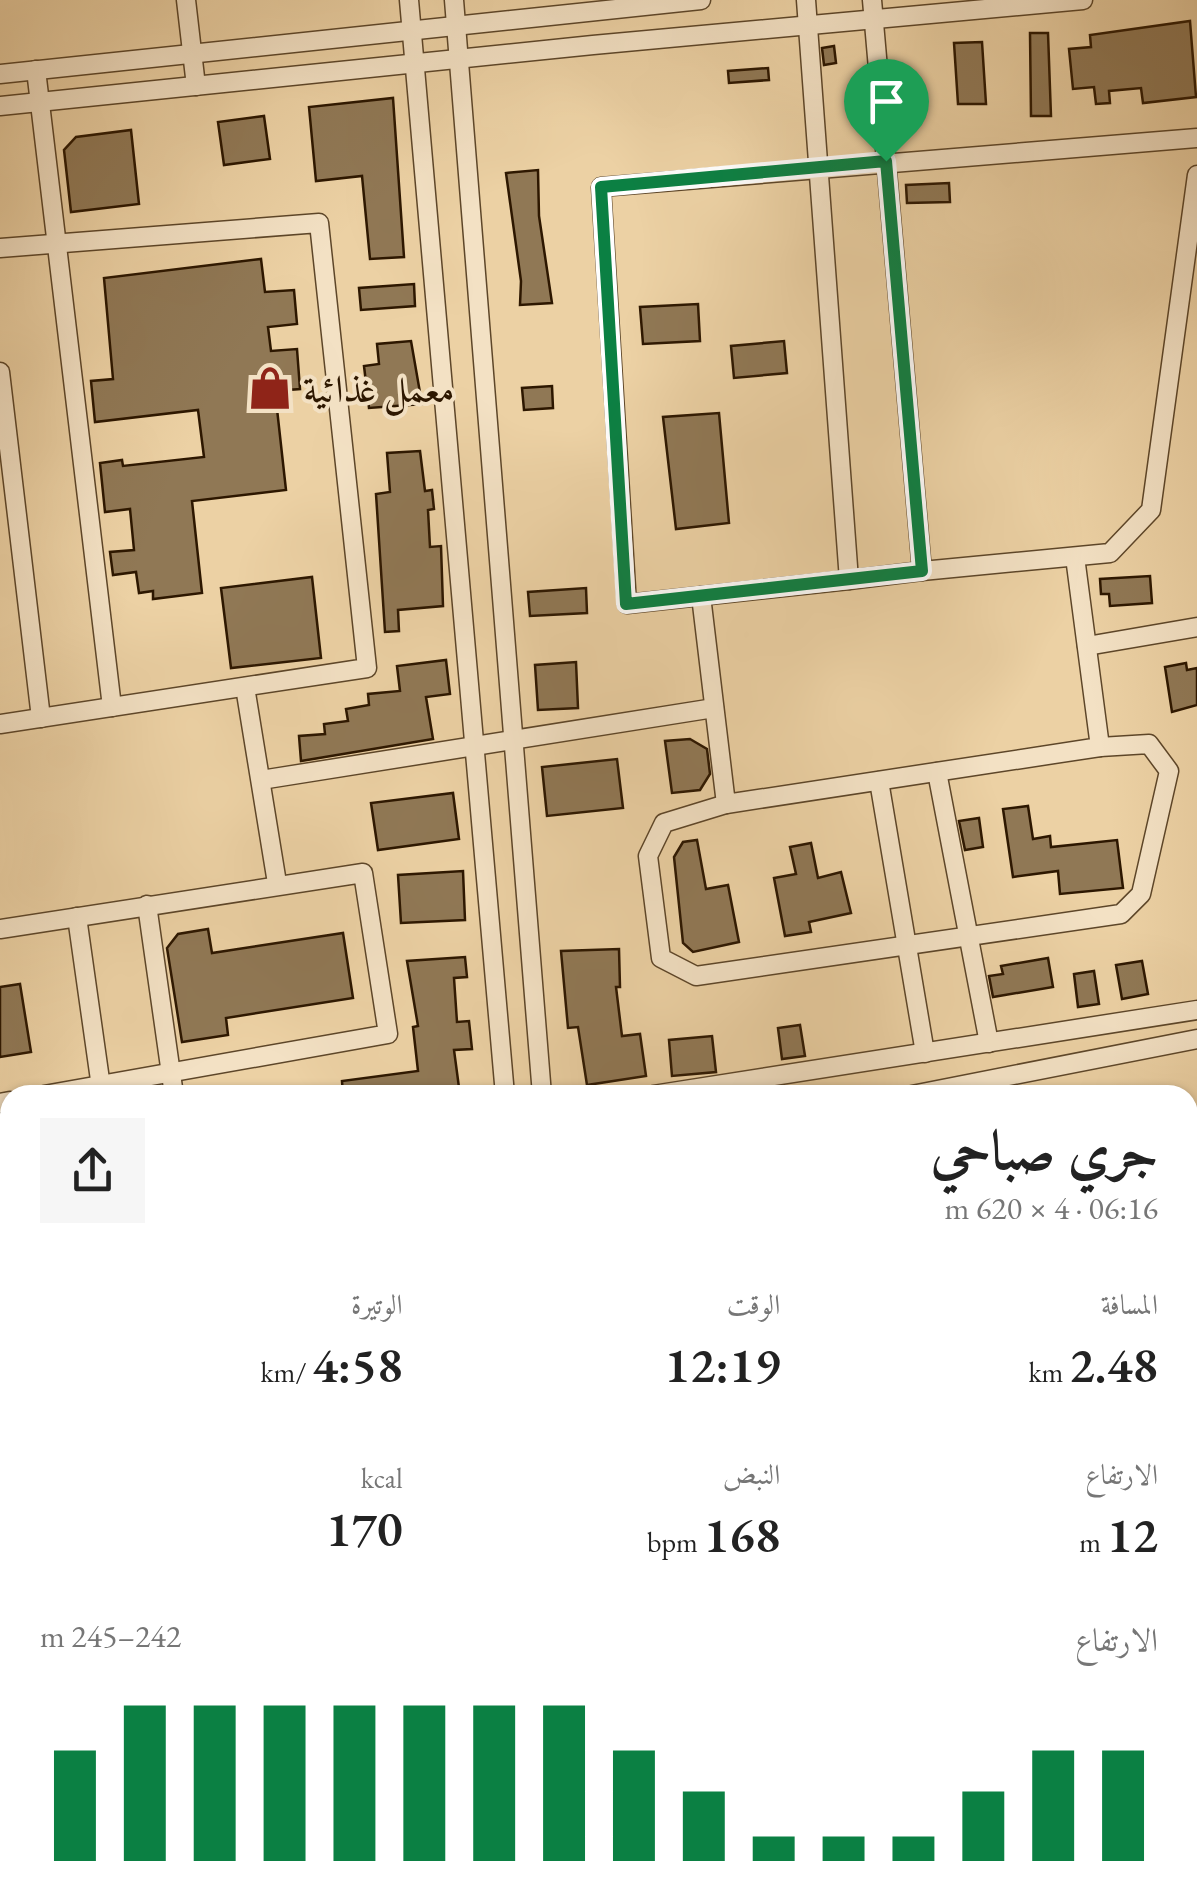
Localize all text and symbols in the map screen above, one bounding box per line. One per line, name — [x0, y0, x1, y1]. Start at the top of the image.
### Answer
pin — [844, 59, 929, 162]
icon: arrive — [859, 74, 914, 129]
shop icon: معمل غذائية — [246, 364, 294, 412]
place label: معمل غذائية — [303, 364, 455, 416]
text: جري صباحي — [931, 1114, 1158, 1185]
button: share — [40, 1118, 145, 1223]
text: 06:16 · 4 × 620 m — [945, 1187, 1158, 1229]
text: الوتيرة — [351, 1286, 403, 1322]
text: الوقت — [727, 1286, 780, 1322]
text: المسافة — [1101, 1286, 1158, 1322]
text: 4:58 — [312, 1332, 403, 1397]
text: 12:19 — [664, 1332, 780, 1397]
text: 2.48 — [1069, 1332, 1158, 1397]
text: /km — [260, 1354, 312, 1390]
text: km — [1028, 1354, 1069, 1390]
text: النبض — [723, 1456, 780, 1492]
text: الارتفاع — [1085, 1456, 1158, 1492]
text: kcal — [361, 1460, 403, 1496]
text: 170 — [326, 1496, 403, 1561]
text: 168 — [703, 1502, 780, 1567]
text: 12 — [1107, 1502, 1158, 1567]
text: bpm — [647, 1524, 703, 1560]
text: m — [1079, 1524, 1107, 1560]
text: 242–245 m — [40, 1615, 181, 1657]
text: الارتفاع — [1075, 1619, 1158, 1661]

